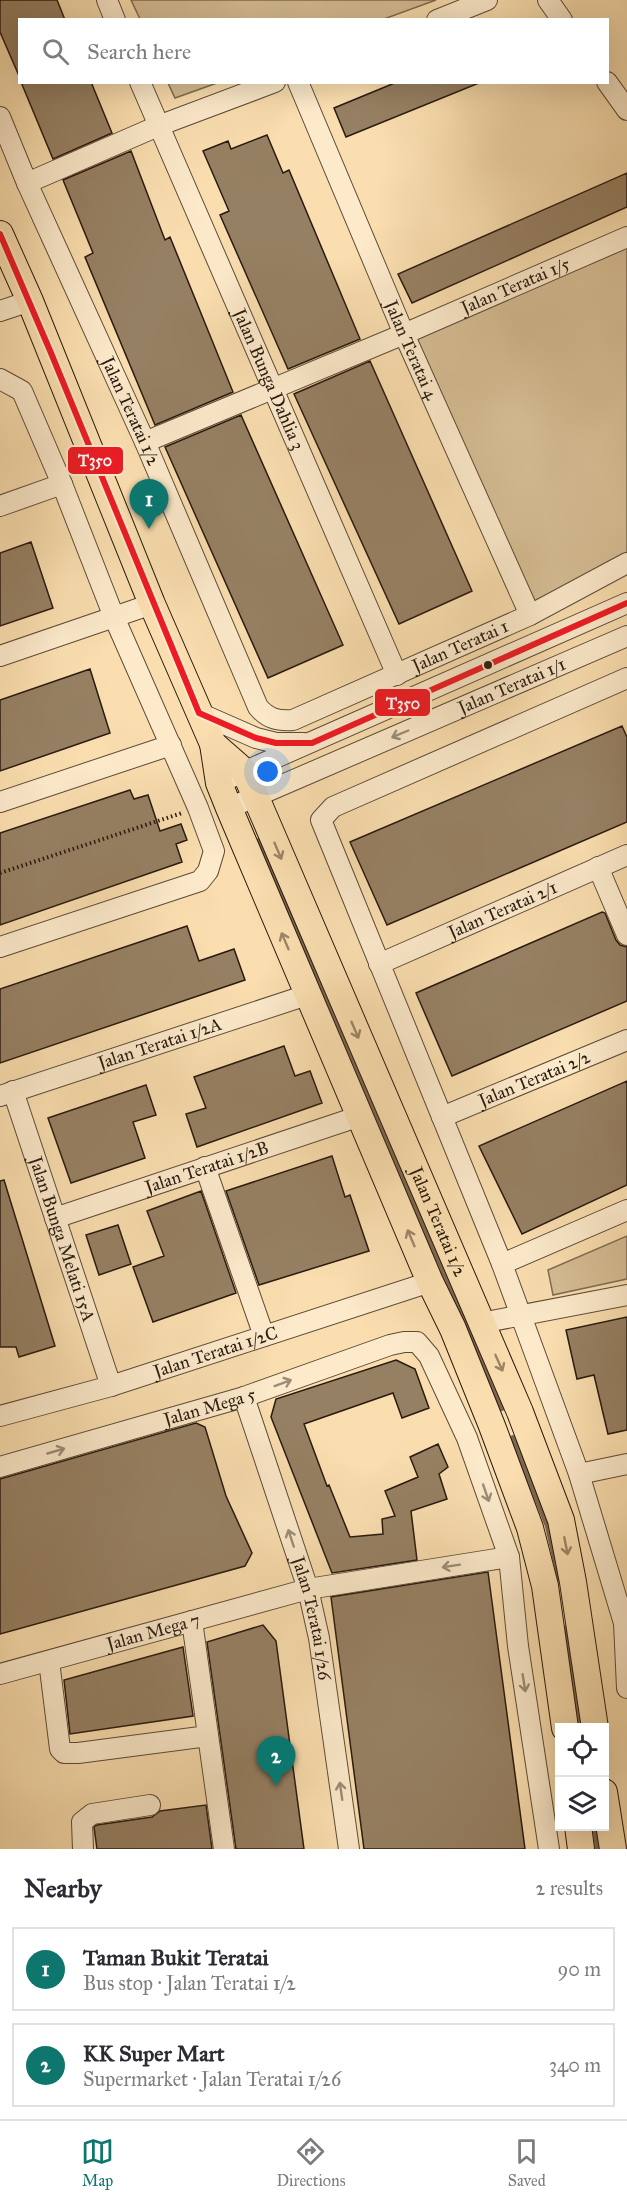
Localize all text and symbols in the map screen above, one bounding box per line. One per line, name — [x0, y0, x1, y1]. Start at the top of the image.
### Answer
search box — [18, 18, 609, 84]
icon: search — [39, 35, 72, 68]
text: Search here — [87, 38, 191, 65]
street label: Jalan Teratai 1/5 — [456, 252, 574, 321]
street label: Jalan Teratai 4 — [378, 295, 443, 404]
street label: Jalan Bunga Dahlia 3 — [227, 303, 309, 453]
street label: Jalan Teratai 1/2 — [95, 352, 165, 469]
line badge: T350 — [67, 446, 124, 475]
text: T350 — [77, 451, 112, 471]
pin: 1 — [130, 480, 168, 529]
street label: Jalan Teratai 1 — [407, 615, 512, 679]
street label: Jalan Teratai 1/1 — [453, 653, 569, 720]
unlabelled marker — [482, 659, 494, 671]
line badge: T350 — [374, 688, 431, 717]
text: T350 — [385, 694, 420, 714]
one-way arrow — [391, 729, 410, 740]
your location — [253, 757, 282, 786]
one-way arrow — [273, 842, 284, 860]
street label: Jalan Teratai 2/1 — [443, 876, 561, 945]
one-way arrow — [279, 932, 290, 950]
street label: Jalan Teratai 1/2A — [93, 1013, 224, 1076]
one-way arrow — [350, 1020, 361, 1039]
street label: Jalan Teratai 2/2 — [473, 1046, 593, 1113]
street label: Jalan Teratai 1/2B — [140, 1136, 271, 1200]
street label: Jalan Bunga Melati 15A — [23, 1152, 100, 1325]
street label: Jalan Teratai 1/2 — [403, 1162, 471, 1280]
one-way arrow — [405, 1229, 417, 1247]
street label: Jalan Teratai 1/2C — [149, 1321, 280, 1384]
one-way arrow — [494, 1354, 505, 1372]
one-way arrow — [273, 1377, 292, 1388]
street label: Jalan Mega 5 — [159, 1383, 259, 1432]
one-way arrow — [46, 1445, 65, 1456]
one-way arrow — [482, 1483, 493, 1502]
one-way arrow — [285, 1529, 296, 1548]
one-way arrow — [561, 1535, 572, 1555]
street label: Jalan Teratai 1/26 — [285, 1552, 336, 1682]
one-way arrow — [441, 1561, 461, 1572]
street label: Jalan Mega 7 — [102, 1608, 202, 1657]
one-way arrow — [518, 1673, 529, 1693]
map controls — [555, 1723, 609, 1831]
button: locate — [555, 1723, 609, 1777]
pin: 2 — [256, 1736, 296, 1786]
button: layers — [555, 1777, 609, 1831]
one-way arrow — [335, 1782, 346, 1801]
text: Nearby — [24, 1872, 102, 1904]
text: 2 results — [535, 1876, 603, 1900]
text: Taman Bukit Teratai — [83, 1944, 269, 1971]
text: 1 — [42, 1957, 49, 1981]
text: 90 m — [558, 1957, 601, 1981]
text: Bus stop · Jalan Teratai 1/2 — [83, 1971, 296, 1995]
text: KK Super Mart — [83, 2040, 225, 2067]
text: 2 — [41, 2053, 50, 2077]
text: 340 m — [549, 2053, 601, 2077]
text: Supermarket · Jalan Teratai 1/26 — [83, 2067, 341, 2091]
tab: Map — [81, 2135, 114, 2190]
tab: Directions — [276, 2135, 345, 2190]
tab: Saved — [508, 2135, 546, 2190]

